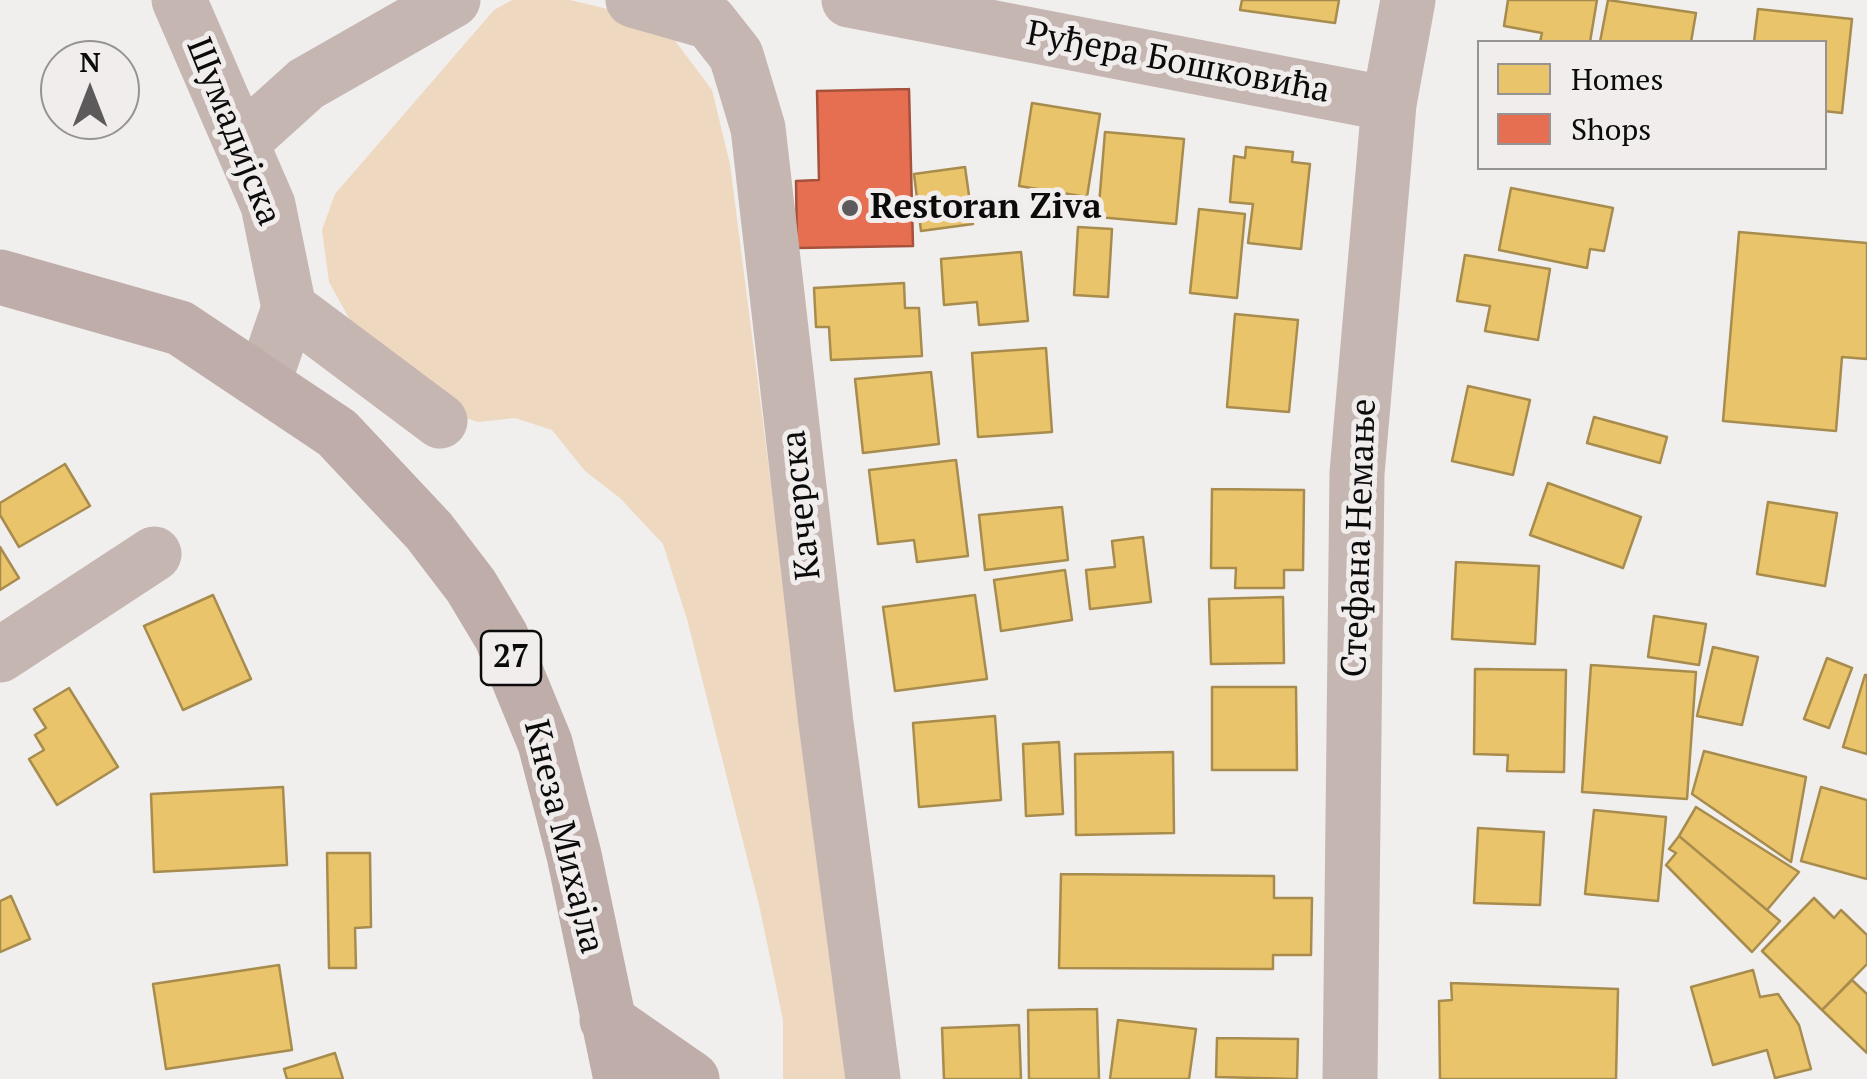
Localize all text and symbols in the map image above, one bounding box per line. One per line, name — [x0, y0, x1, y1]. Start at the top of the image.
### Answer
street label: Руђера Бошковића — [1023, 13, 1333, 113]
street label: Шумадијска — [176, 32, 290, 232]
north arrow — [40, 40, 140, 140]
legend — [1477, 40, 1827, 170]
text: N — [79, 43, 101, 80]
text: Homes — [1571, 59, 1663, 99]
text: Shops — [1571, 109, 1651, 149]
place label: Restoran Ziva — [870, 187, 1102, 229]
marker: Restoran Ziva — [839, 197, 861, 219]
street label: Стефана Немање — [1334, 398, 1386, 678]
street label: Качерска — [773, 428, 831, 582]
road number: 27 — [481, 631, 541, 685]
street label: Кнеза Михајла — [514, 716, 612, 958]

